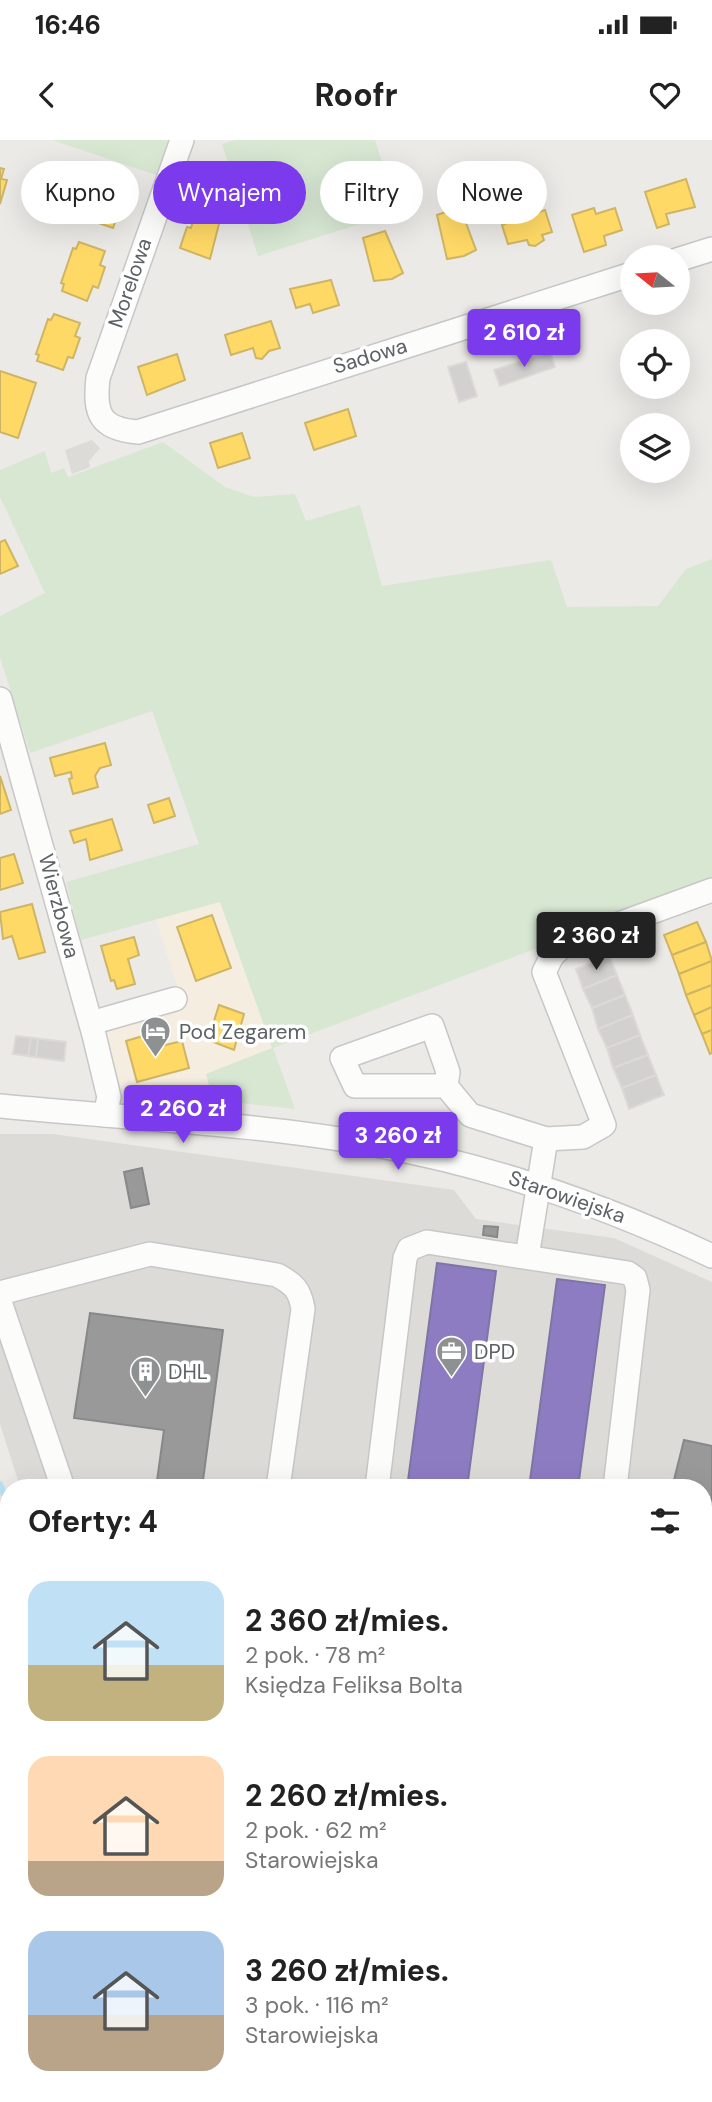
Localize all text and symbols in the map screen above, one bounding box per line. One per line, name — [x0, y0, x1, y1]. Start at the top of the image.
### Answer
text: 16:46 — [35, 8, 101, 42]
text: Roofr — [314, 74, 398, 116]
icon: back — [28, 76, 66, 114]
icon: heart — [646, 76, 684, 114]
chip: Kupno — [21, 161, 139, 224]
chip: Wynajem — [153, 161, 306, 224]
chip: Filtry — [320, 161, 423, 224]
chip: Nowe — [437, 161, 547, 224]
street label: Morelowa — [102, 234, 158, 332]
north arrow — [620, 245, 690, 315]
map controls — [620, 245, 690, 483]
pin: 2 610 zł — [452, 310, 596, 369]
text: 2 610 zł — [483, 317, 565, 347]
button: locate — [620, 329, 690, 399]
street label: Sadowa — [330, 332, 410, 380]
button: layers — [620, 413, 690, 483]
street label: Wierzbowa — [32, 851, 86, 961]
pin: 2 360 zł — [524, 912, 668, 972]
text: 2 360 zł — [553, 920, 639, 950]
hotel icon: Pod Zegarem — [139, 1015, 173, 1059]
place label: Pod Zegarem — [179, 1018, 306, 1046]
pin: 2 260 zł — [111, 1086, 255, 1145]
text: 2 260 zł — [140, 1093, 226, 1123]
pin: 3 260 zł — [326, 1112, 470, 1172]
text: 3 260 zł — [355, 1120, 441, 1150]
street label: Starowiejska — [505, 1164, 629, 1230]
office icon: DPD — [434, 1335, 468, 1379]
place label: DPD — [474, 1338, 515, 1366]
building icon: DHL — [128, 1355, 162, 1399]
place label: DHL — [168, 1358, 208, 1386]
text: Oferty: 4 — [28, 1502, 158, 1541]
icon: filters — [646, 1502, 684, 1540]
text: 2 360 zł/mies. — [245, 1601, 448, 1640]
icon: home — [84, 1609, 168, 1693]
text: 2 pok. · 78 m² — [245, 1640, 385, 1670]
text: Księdza Feliksa Bolta — [245, 1670, 463, 1700]
text: 2 260 zł/mies. — [245, 1776, 448, 1815]
icon: home — [84, 1784, 168, 1868]
text: 2 pok. · 62 m² — [245, 1815, 387, 1845]
text: Starowiejska — [245, 1845, 378, 1875]
text: 3 260 zł/mies. — [245, 1951, 448, 1990]
icon: home — [84, 1959, 168, 2043]
text: 3 pok. · 116 m² — [245, 1990, 389, 2020]
text: Starowiejska — [245, 2020, 378, 2050]

